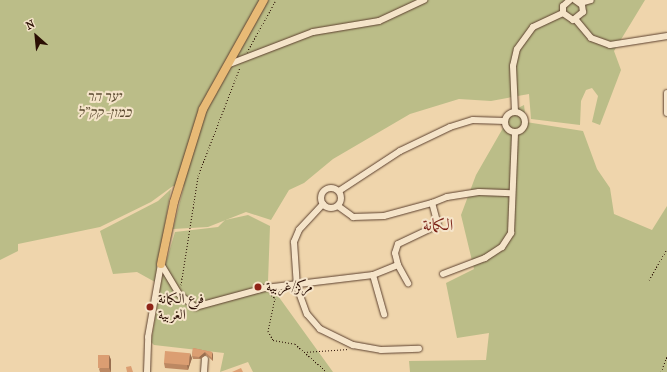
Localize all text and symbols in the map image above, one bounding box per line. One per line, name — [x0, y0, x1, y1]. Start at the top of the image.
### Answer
north arrow — [16, 16, 56, 56]
text: N — [24, 17, 37, 33]
park label: יער הר כמון- קק"ל — [77, 89, 131, 122]
district label: الكمانة — [423, 215, 453, 235]
place label: مركز/غربية — [266, 279, 313, 295]
marker: مركز/غربية — [253, 282, 263, 292]
place label: فرع الكمانة الغربية — [158, 291, 204, 324]
marker: فرع الكمانة الغربية — [145, 302, 155, 312]

